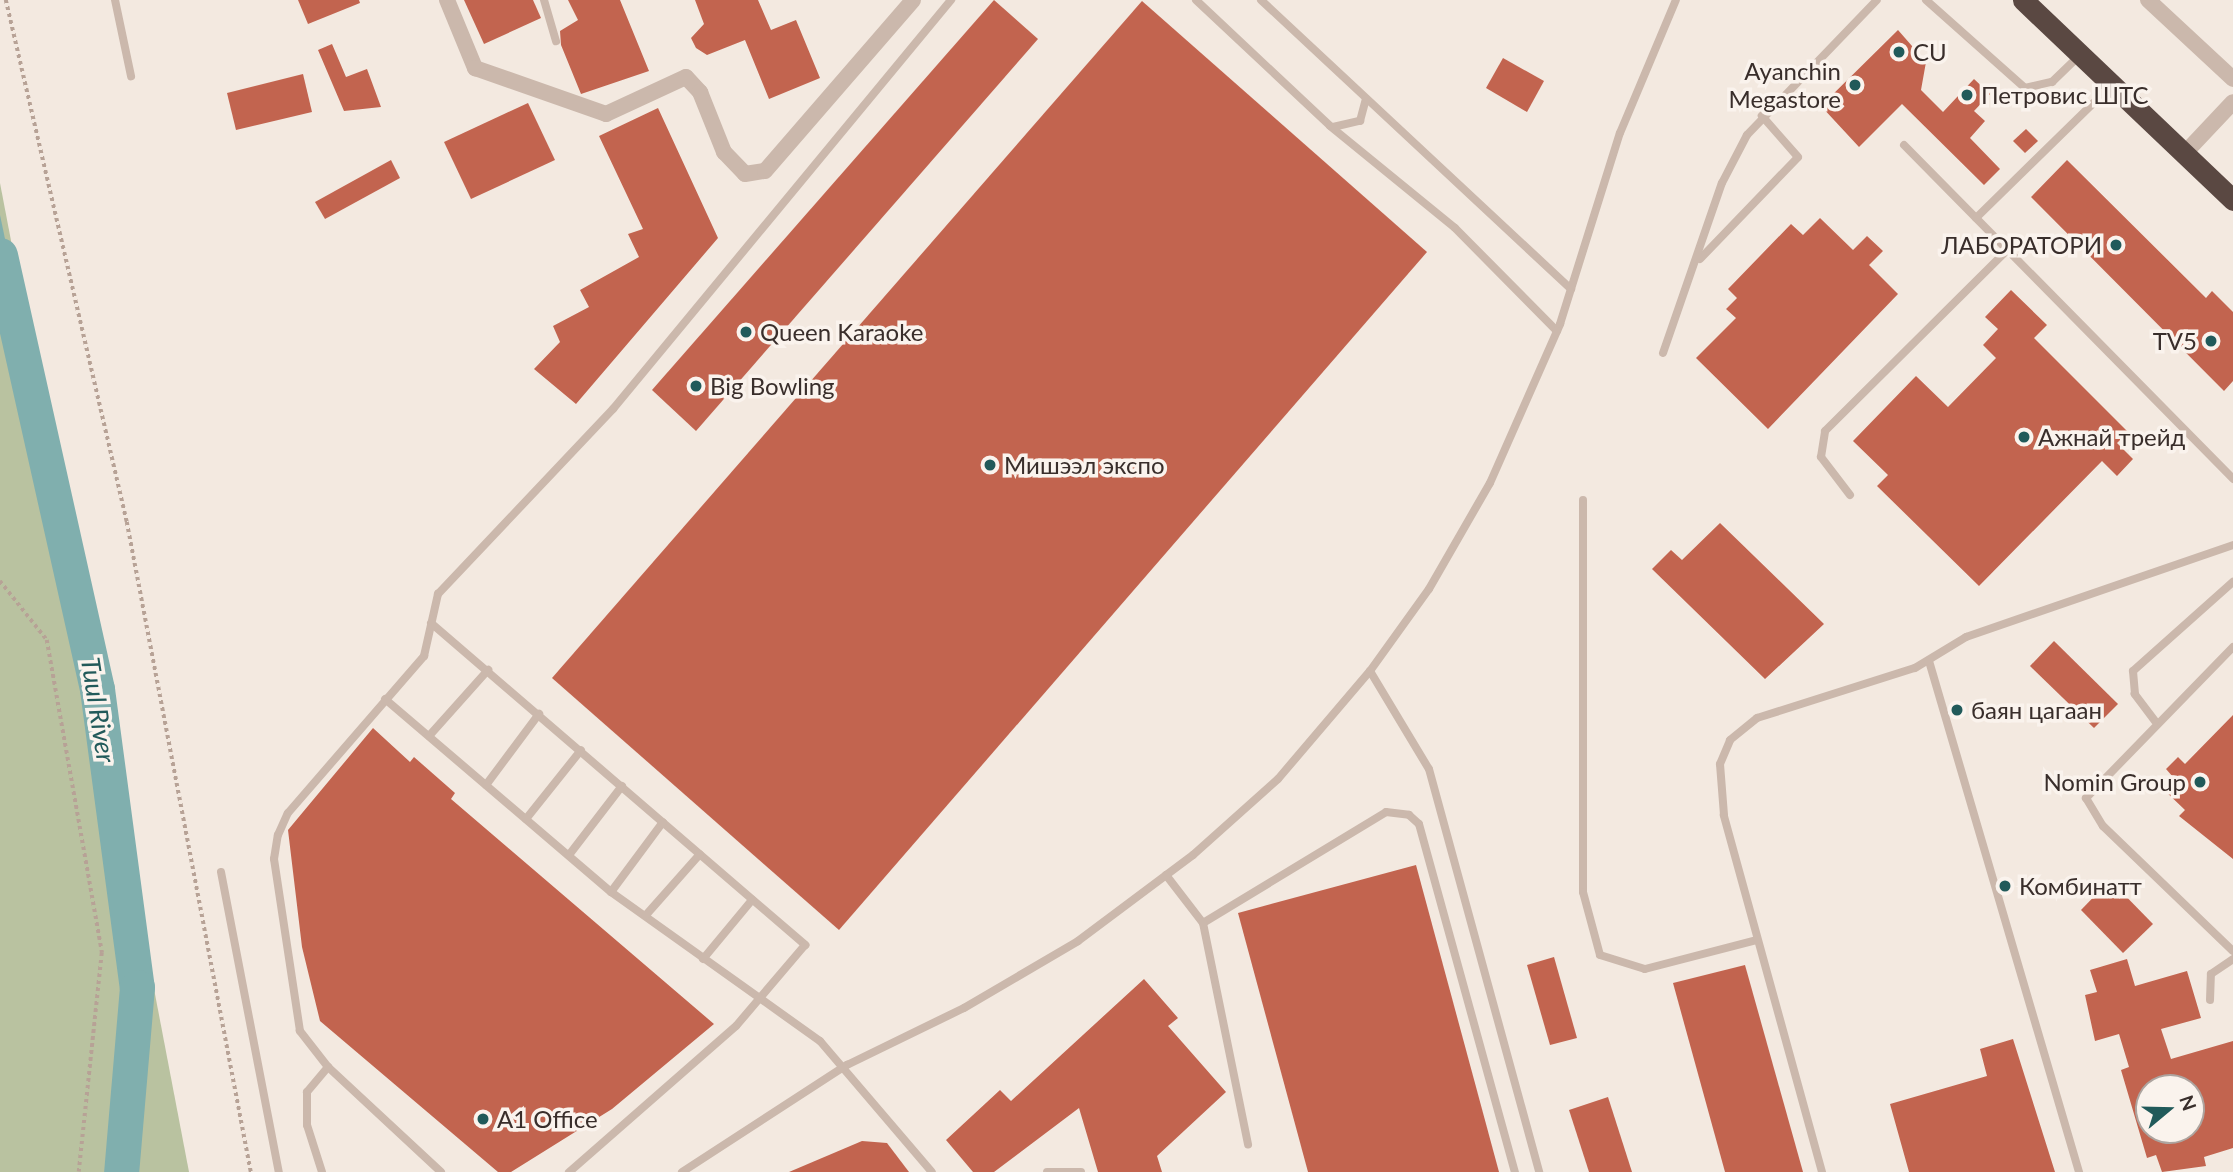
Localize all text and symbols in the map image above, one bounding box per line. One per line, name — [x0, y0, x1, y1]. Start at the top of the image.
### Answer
place label: CU — [1913, 38, 1947, 66]
marker: CU — [1891, 44, 1907, 60]
place label: Ayanchin Megastore — [1729, 57, 1841, 113]
marker: Ayanchin Megastore — [1847, 77, 1863, 93]
place label: Петровис ШТС — [1981, 81, 2149, 109]
marker: Петровис ШТС — [1959, 87, 1975, 103]
place label: ЛАБОРАТОРИ — [1941, 231, 2102, 259]
marker: ЛАБОРАТОРИ — [2108, 237, 2124, 253]
place label: Queen Karaoke — [760, 318, 923, 346]
marker: Queen Karaoke — [738, 324, 754, 340]
place label: TV5 — [2153, 327, 2197, 355]
marker: TV5 — [2203, 333, 2219, 349]
place label: Big Bowling — [710, 372, 835, 400]
marker: Big Bowling — [688, 378, 704, 394]
place label: Ажнай трейд — [2038, 423, 2185, 451]
marker: Ажнай трейд — [2016, 429, 2032, 445]
place label: Мишээл экспо — [1004, 451, 1165, 479]
marker: Мишээл экспо — [982, 457, 998, 473]
water label: Tuul River — [74, 655, 122, 765]
place label: баян цагаан — [1971, 696, 2102, 724]
marker: баян цагаан — [1949, 702, 1965, 718]
place label: Nomin Group — [2043, 768, 2186, 796]
marker: Nomin Group — [2192, 774, 2208, 790]
place label: Комбинатт — [2019, 872, 2142, 900]
marker: Комбинатт — [1997, 878, 2013, 894]
north arrow — [2135, 1074, 2205, 1144]
text: N — [2175, 1092, 2202, 1113]
place label: A1 Office — [497, 1105, 598, 1133]
marker: A1 Office — [475, 1111, 491, 1127]

